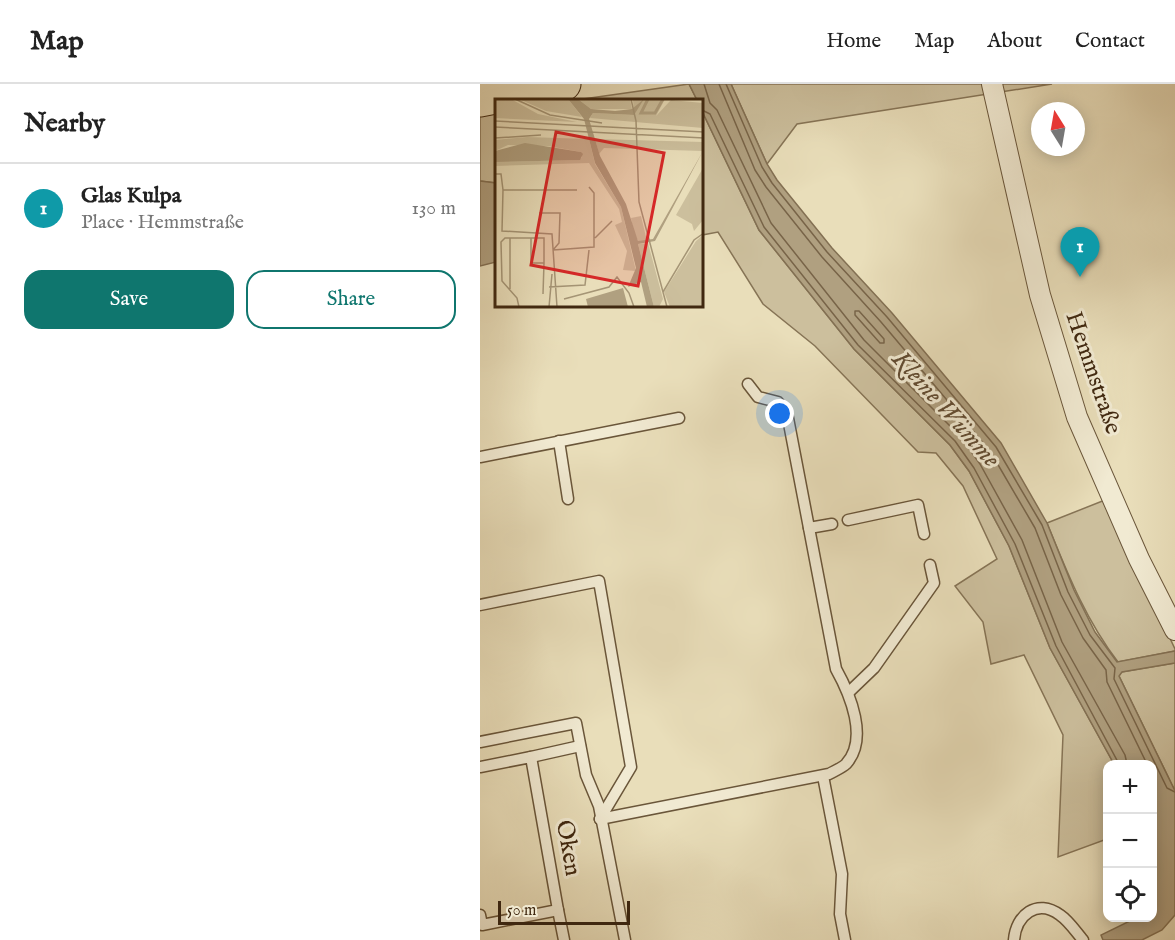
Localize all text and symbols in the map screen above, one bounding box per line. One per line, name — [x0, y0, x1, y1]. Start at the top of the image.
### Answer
text: Map — [30, 24, 84, 59]
text: Home — [826, 28, 881, 55]
text: Map — [914, 28, 954, 55]
text: About — [987, 28, 1042, 55]
text: Contact — [1075, 28, 1145, 55]
inset map — [495, 99, 704, 308]
north arrow — [1031, 102, 1085, 156]
text: Nearby — [24, 107, 105, 140]
text: Glas Kulpa — [81, 182, 181, 210]
text: 1 — [40, 196, 47, 221]
text: 130 m — [411, 196, 456, 221]
text: Place · Hemmstraße — [81, 210, 244, 235]
pin: 1 — [1060, 228, 1100, 277]
button: Save — [24, 270, 234, 329]
button: Share — [246, 270, 456, 329]
street label: Hemmstraße — [1058, 308, 1128, 438]
water label: Kleine Wümme — [884, 343, 1008, 475]
your location — [765, 399, 794, 428]
map controls — [1103, 760, 1157, 922]
button: + — [1103, 760, 1157, 814]
button: − — [1103, 814, 1157, 868]
street label: Oken — [548, 818, 588, 879]
button: locate — [1103, 868, 1157, 922]
scale bar — [498, 898, 630, 926]
text: 50 m — [507, 901, 536, 921]

